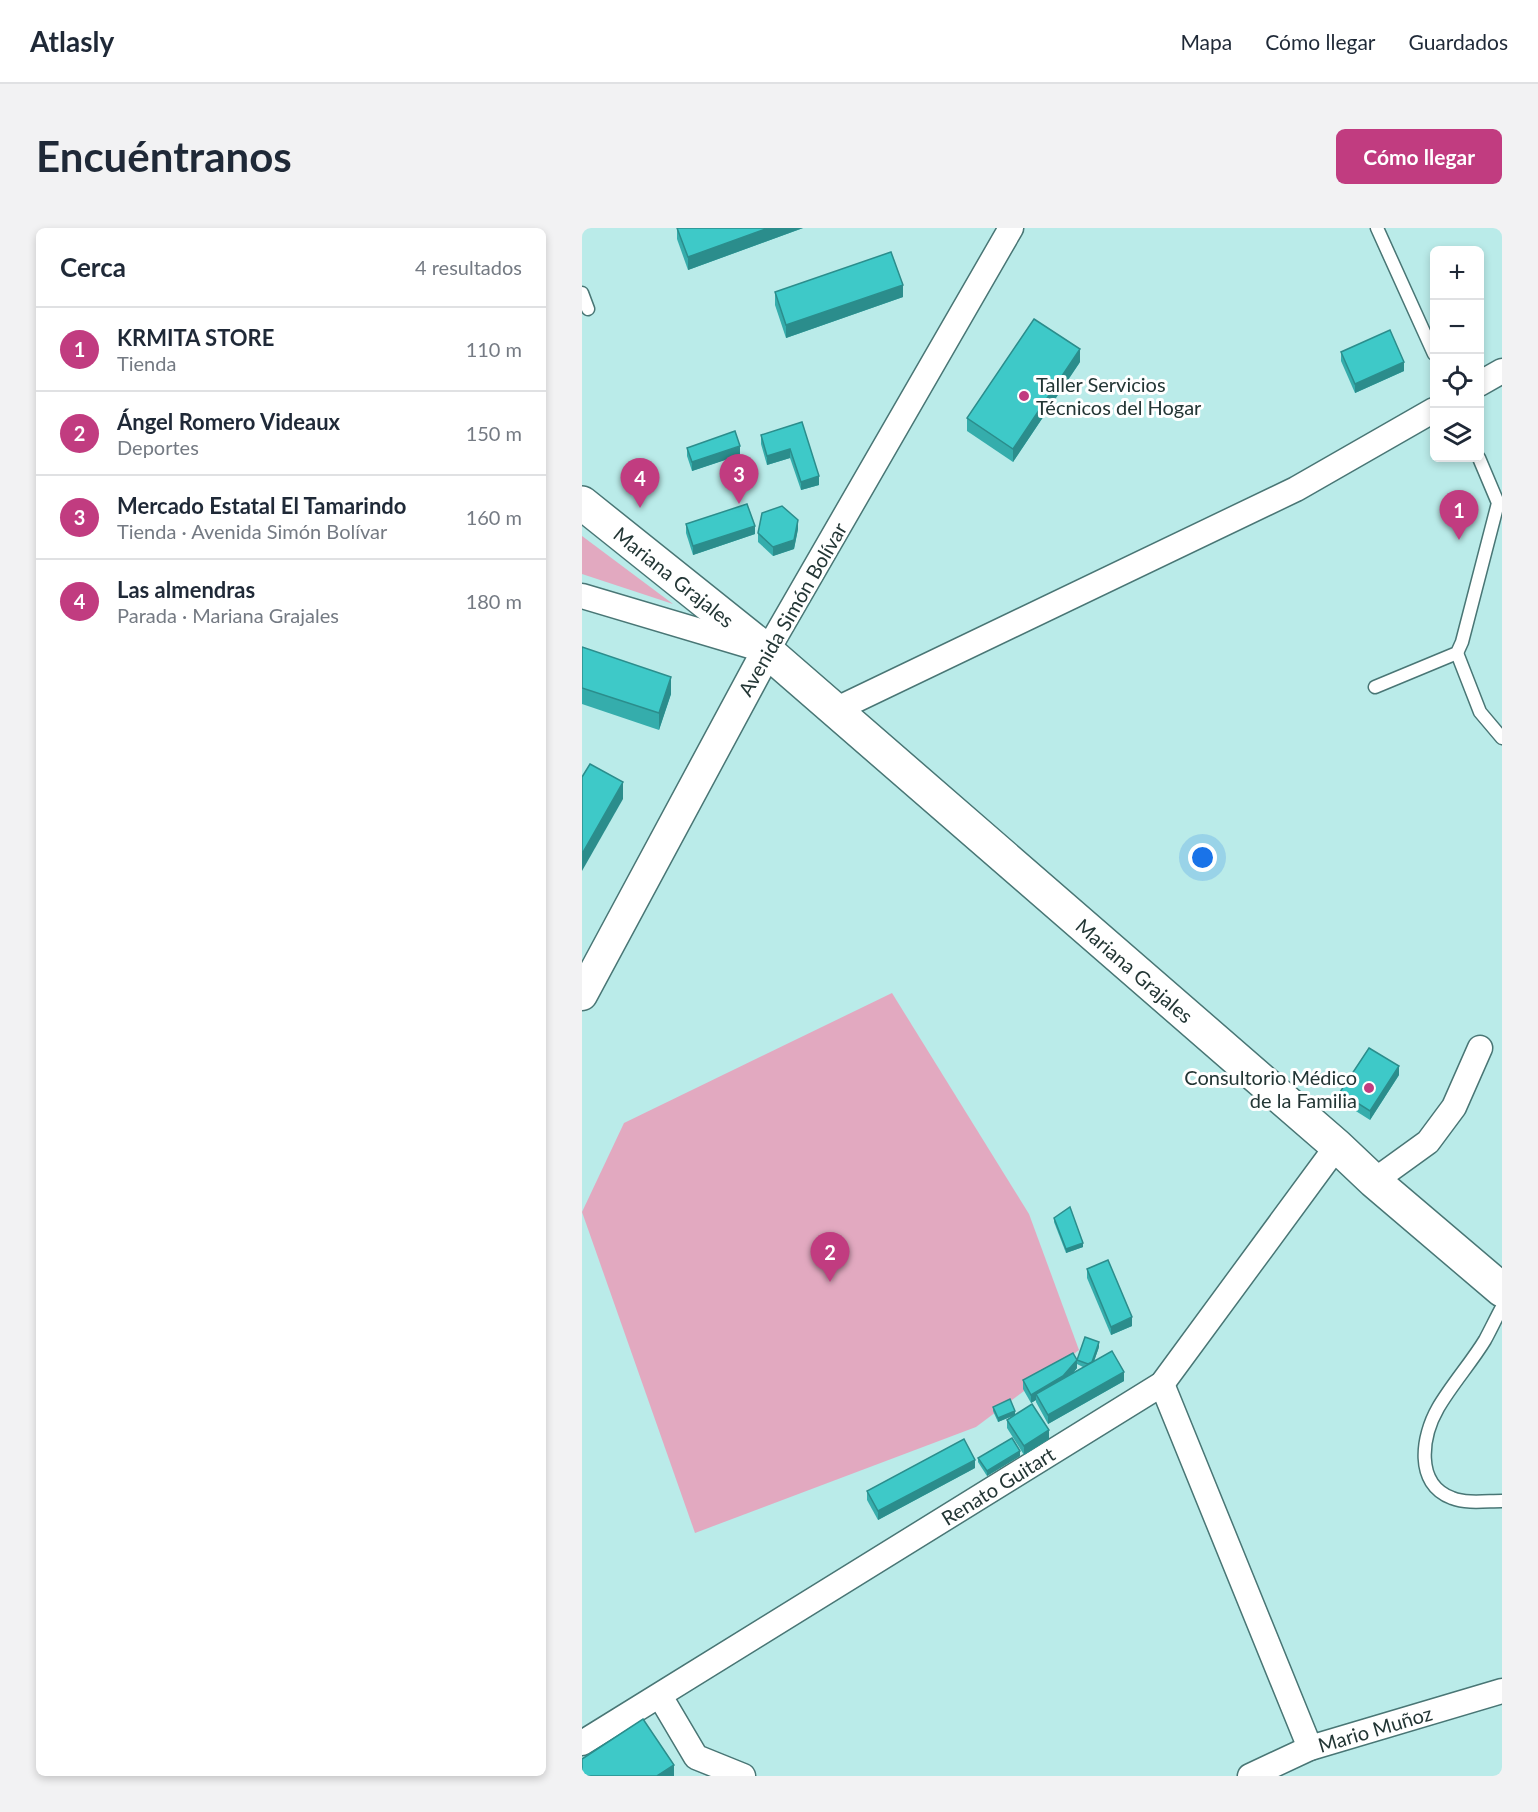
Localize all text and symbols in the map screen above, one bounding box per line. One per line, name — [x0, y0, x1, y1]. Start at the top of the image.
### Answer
text: Atlasly — [30, 24, 114, 58]
text: Mapa — [1180, 29, 1232, 54]
text: Cómo llegar — [1265, 29, 1376, 54]
text: Guardados — [1409, 29, 1508, 54]
button: Cómo llegar — [1336, 129, 1502, 184]
text: Encuéntranos — [36, 131, 292, 181]
map controls — [1430, 246, 1484, 462]
button: + — [1430, 246, 1484, 300]
text: Cerca — [60, 251, 126, 283]
text: 4 resultados — [415, 255, 522, 279]
button: − — [1430, 300, 1484, 354]
text: KRMITA STORE — [117, 324, 274, 351]
text: 1 — [74, 337, 85, 361]
text: 110 m — [466, 337, 522, 361]
text: Tienda — [117, 351, 176, 375]
button: locate — [1430, 354, 1484, 408]
place label: Taller Servicios Técnicos del Hogar — [1036, 372, 1202, 419]
marker: Taller Servicios Técnicos del Hogar — [1017, 389, 1031, 403]
text: Ángel Romero Videaux — [117, 408, 340, 435]
button: layers — [1430, 408, 1484, 462]
text: 2 — [74, 421, 85, 445]
text: 150 m — [466, 421, 522, 445]
text: Deportes — [117, 435, 199, 459]
pin: 3 — [720, 454, 758, 504]
pin: 4 — [620, 458, 660, 508]
pin: 1 — [1440, 490, 1478, 540]
text: Mercado Estatal El Tamarindo — [117, 492, 406, 519]
text: 3 — [74, 505, 85, 529]
text: 160 m — [466, 505, 522, 529]
street label: Avenida Simón Bolívar — [733, 517, 852, 700]
text: Tienda · Avenida Simón Bolívar — [117, 519, 387, 543]
street label: Mariana Grajales — [609, 521, 739, 632]
text: Las almendras — [117, 576, 255, 603]
text: 4 — [74, 589, 85, 613]
text: 180 m — [466, 589, 522, 613]
text: Parada · Mariana Grajales — [117, 603, 339, 627]
your location — [1188, 843, 1217, 872]
street label: Mariana Grajales — [1071, 913, 1198, 1028]
place label: Consultorio Médico de la Familia — [1184, 1065, 1357, 1112]
marker: Consultorio Médico de la Familia — [1362, 1081, 1376, 1095]
pin: 2 — [810, 1232, 850, 1282]
street label: Renato Guitart — [937, 1441, 1059, 1530]
street label: Mario Muñoz — [1315, 1700, 1435, 1757]

